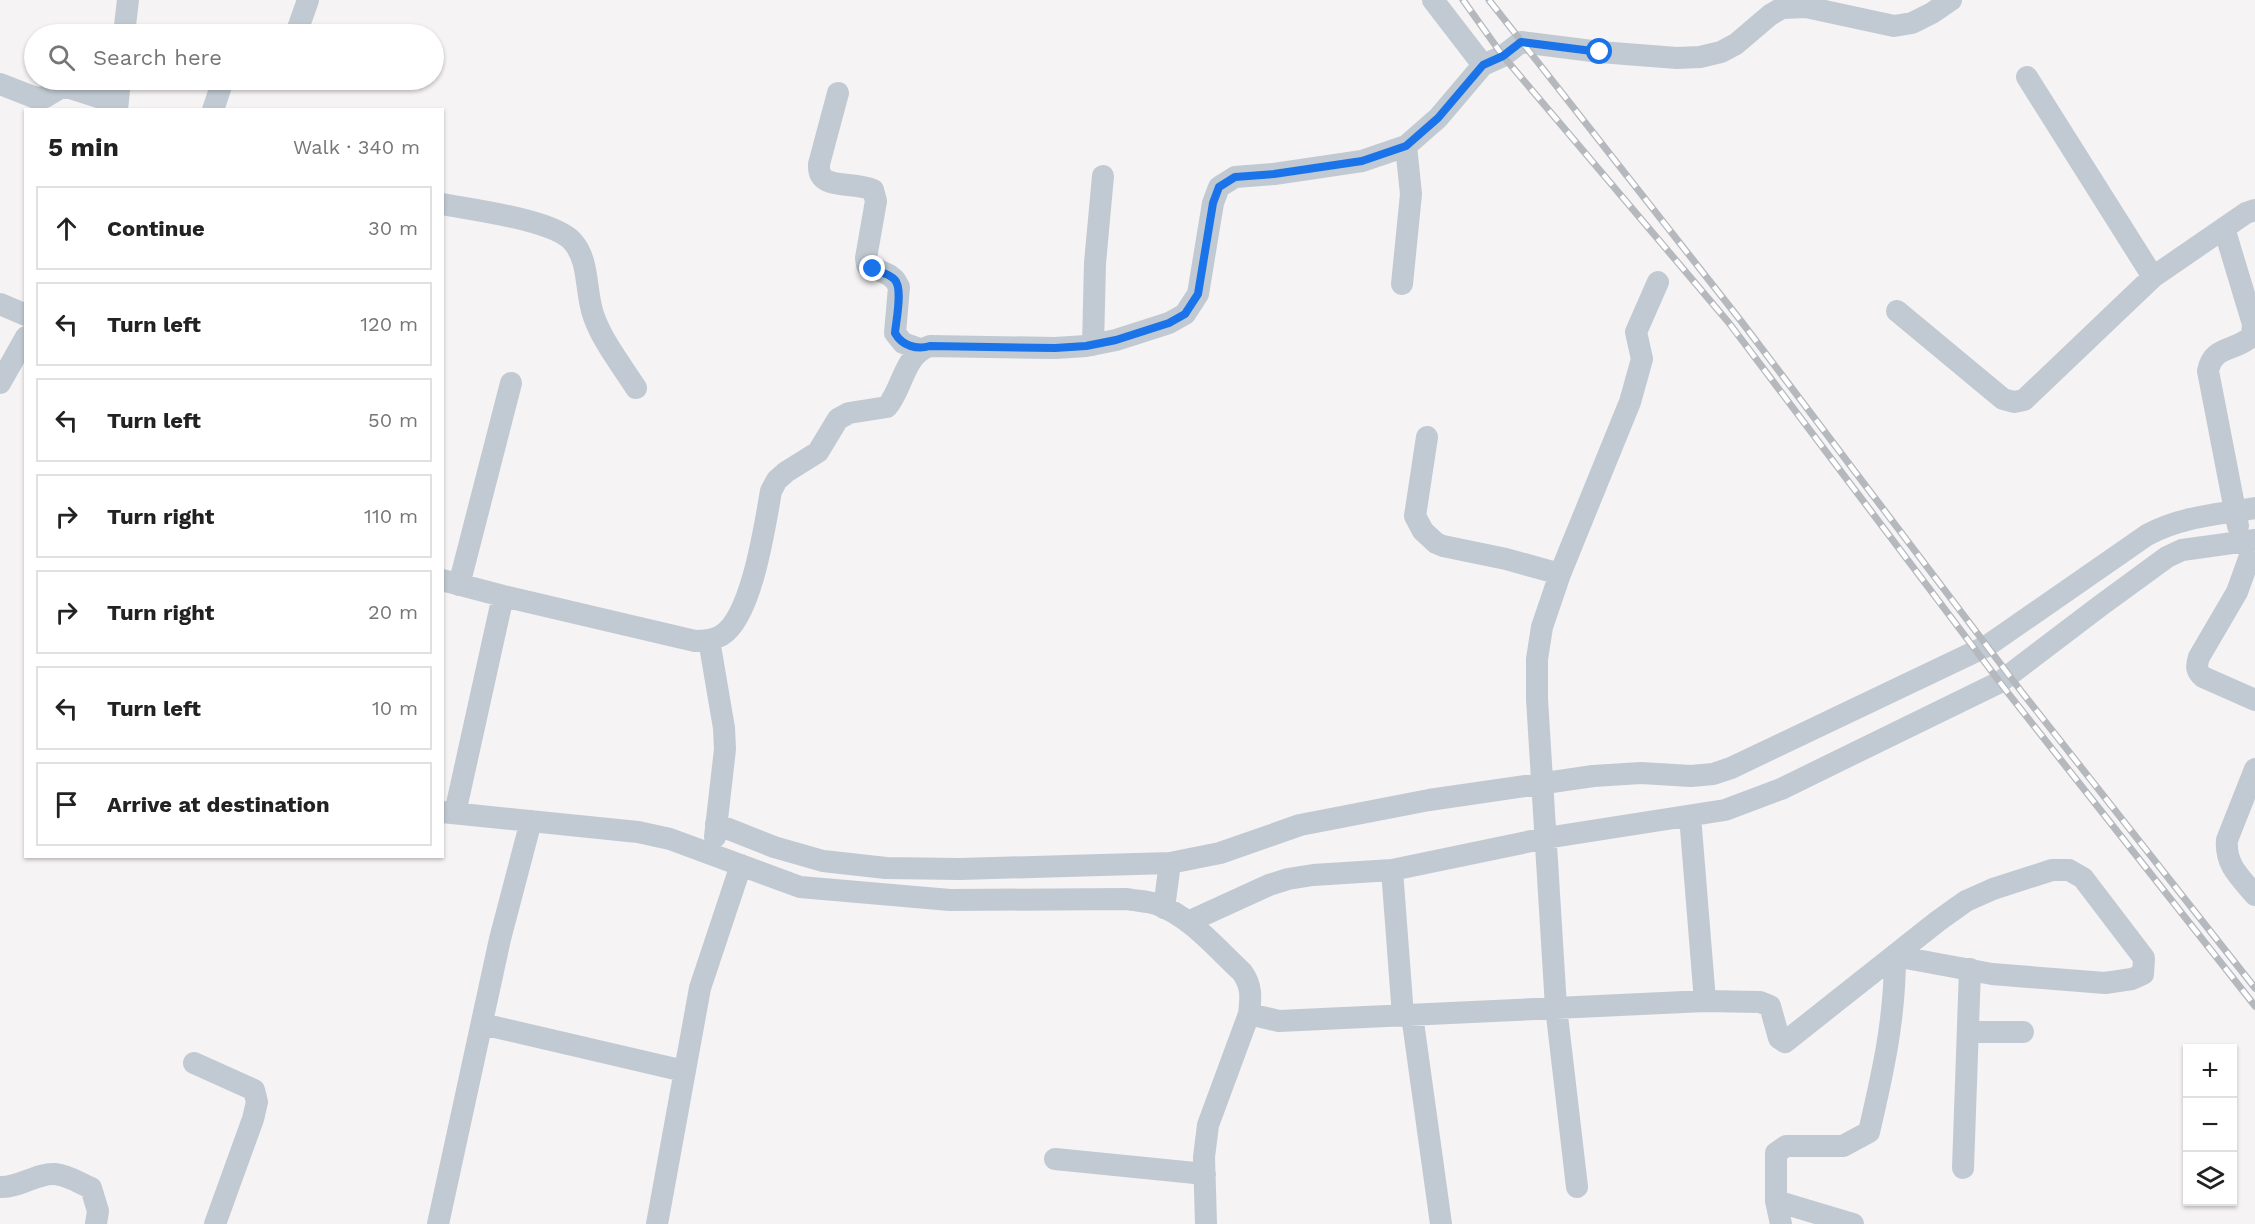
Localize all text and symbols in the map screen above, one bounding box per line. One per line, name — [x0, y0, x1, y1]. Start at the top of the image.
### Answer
search box — [24, 24, 444, 90]
route start — [1586, 38, 1612, 64]
icon: search — [45, 41, 78, 74]
text: Search here — [93, 45, 222, 70]
text: 5 min — [48, 132, 119, 162]
text: Walk · 340 m — [293, 135, 420, 159]
icon: ahead — [50, 212, 83, 245]
text: Continue — [107, 216, 205, 241]
text: 30 m — [368, 216, 418, 240]
route end — [859, 255, 885, 281]
icon: left — [50, 308, 83, 341]
text: Turn left — [107, 312, 201, 337]
text: 120 m — [360, 312, 418, 336]
icon: left — [50, 404, 83, 437]
text: Turn left — [107, 408, 201, 433]
text: 50 m — [368, 408, 418, 432]
icon: right — [50, 500, 83, 533]
text: Turn right — [107, 504, 214, 529]
text: 110 m — [364, 504, 418, 528]
icon: right — [50, 596, 83, 629]
text: Turn right — [107, 600, 214, 625]
text: 20 m — [368, 600, 418, 624]
icon: left — [50, 692, 83, 725]
text: Turn left — [107, 696, 201, 721]
text: 10 m — [372, 696, 418, 720]
icon: arrive — [50, 788, 83, 821]
text: Arrive at destination — [107, 792, 330, 817]
map controls — [2183, 1044, 2237, 1206]
button: + — [2183, 1044, 2237, 1098]
button: − — [2183, 1098, 2237, 1152]
button: layers — [2183, 1152, 2237, 1206]

